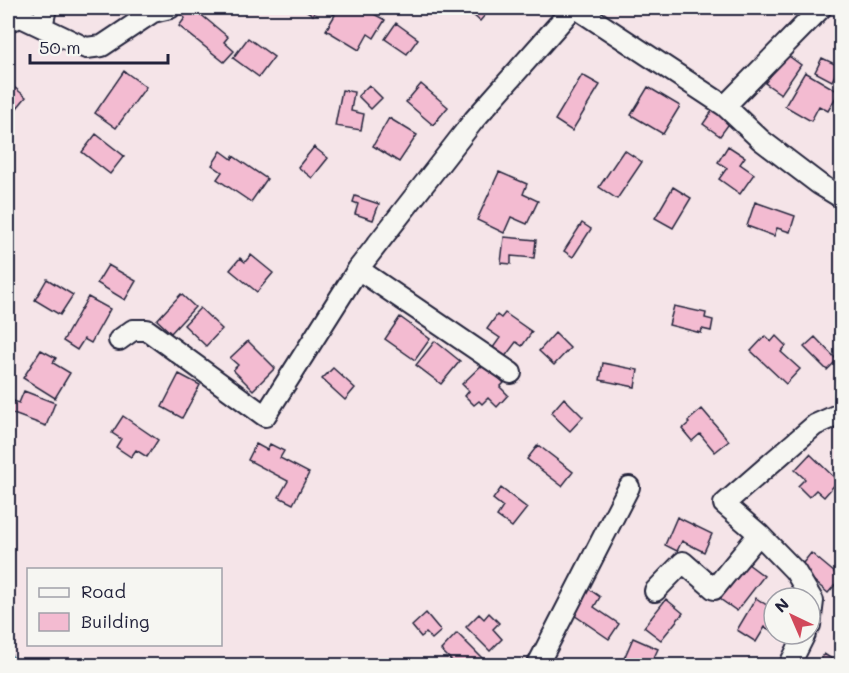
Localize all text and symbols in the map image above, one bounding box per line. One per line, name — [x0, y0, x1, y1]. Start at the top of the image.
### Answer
scale bar — [30, 27, 168, 65]
text: 50 m — [39, 35, 81, 59]
legend — [27, 568, 222, 646]
text: Road — [81, 579, 126, 603]
north arrow — [762, 586, 822, 646]
text: N — [770, 593, 793, 617]
text: Building — [81, 609, 149, 633]

